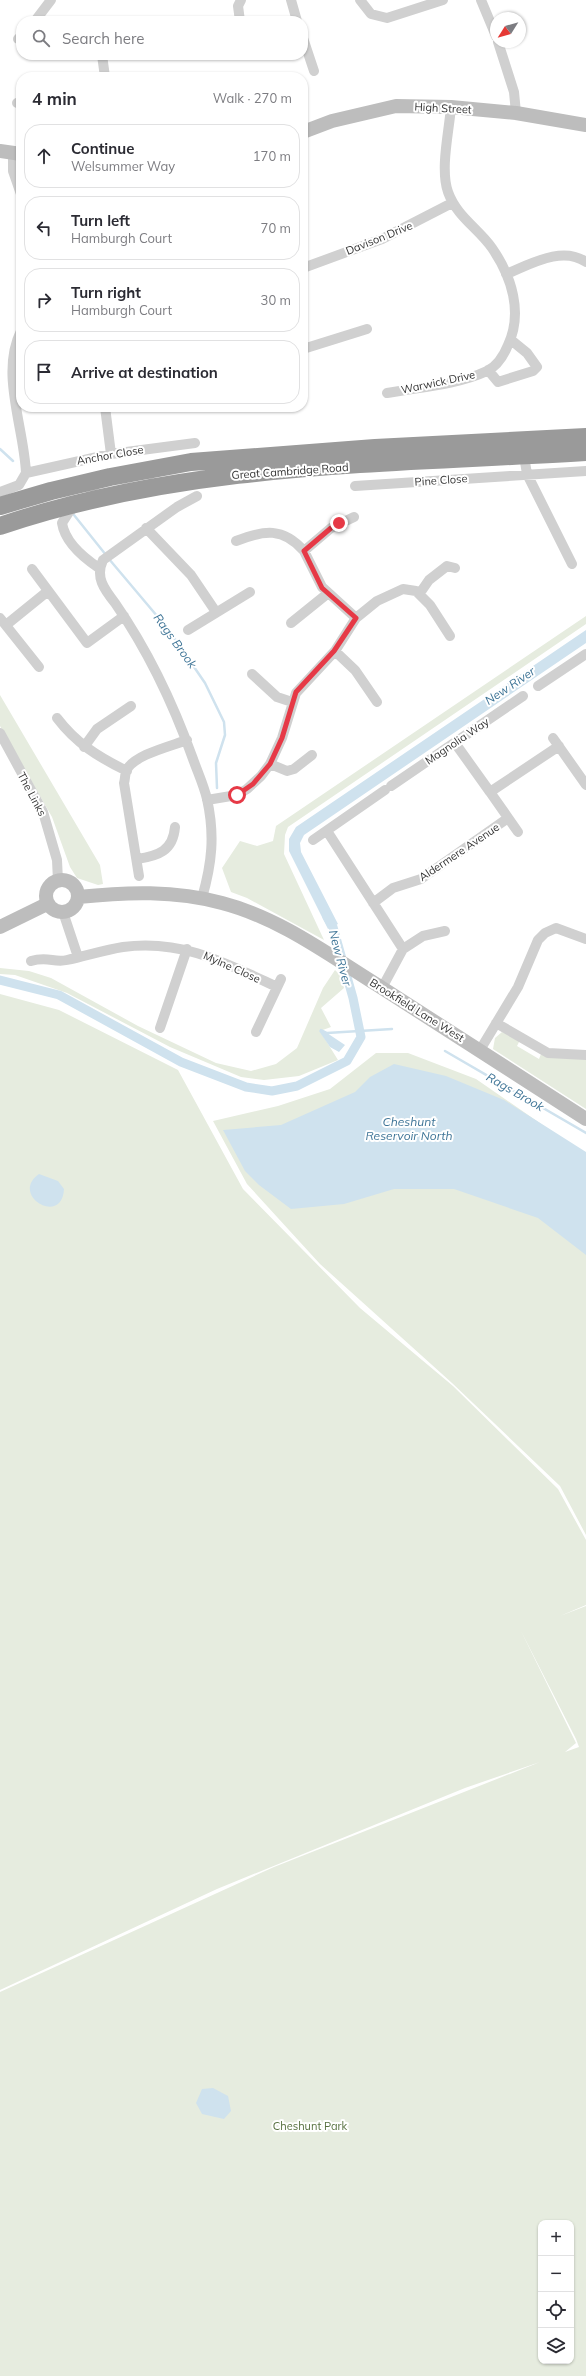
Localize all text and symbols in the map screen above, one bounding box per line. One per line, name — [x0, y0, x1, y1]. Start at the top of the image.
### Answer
north arrow — [490, 12, 526, 48]
search box — [16, 16, 308, 60]
icon: search — [30, 27, 52, 49]
text: Search here — [62, 29, 144, 48]
text: 4 min — [32, 88, 77, 109]
text: Walk · 270 m — [213, 90, 292, 106]
street label: High Street — [414, 100, 472, 117]
text: Continue — [71, 139, 134, 158]
icon: ahead — [33, 145, 55, 167]
text: 170 m — [253, 148, 291, 164]
text: Welsummer Way — [71, 158, 175, 174]
text: Turn left — [71, 211, 130, 230]
icon: left — [33, 217, 55, 239]
street label: Davison Drive — [344, 218, 414, 258]
text: 70 m — [261, 220, 291, 236]
text: Hamburgh Court — [71, 230, 172, 246]
text: Turn right — [71, 283, 141, 302]
icon: right — [33, 289, 55, 311]
text: 30 m — [261, 292, 291, 308]
text: Hamburgh Court — [71, 302, 172, 318]
icon: arrive — [33, 361, 55, 383]
text: Arrive at destination — [71, 363, 218, 382]
street label: Warwick Drive — [400, 367, 476, 397]
street label: Anchor Close — [76, 442, 144, 468]
street label: Great Cambridge Road — [231, 460, 349, 482]
street label: Pine Close — [414, 471, 468, 489]
route end — [330, 514, 348, 532]
water label: Rags Brook — [150, 610, 201, 672]
water label: New River — [482, 663, 538, 708]
street label: Magnolia Way — [422, 714, 492, 768]
street label: The Links — [15, 770, 49, 818]
route start — [228, 786, 246, 804]
street label: Aldermere Avenue — [416, 820, 502, 884]
water label: New River — [326, 928, 355, 988]
street label: Mylne Close — [201, 948, 263, 986]
street label: Brookfield Lane West — [367, 975, 467, 1045]
water label: Rags Brook — [484, 1069, 547, 1114]
water label: Cheshunt Reservoir North — [365, 1114, 453, 1143]
park label: Cheshunt Park — [273, 2119, 348, 2133]
map controls — [538, 2220, 574, 2364]
button: + — [538, 2220, 574, 2256]
button: − — [538, 2256, 574, 2292]
button: locate — [538, 2292, 574, 2328]
button: layers — [538, 2328, 574, 2364]

